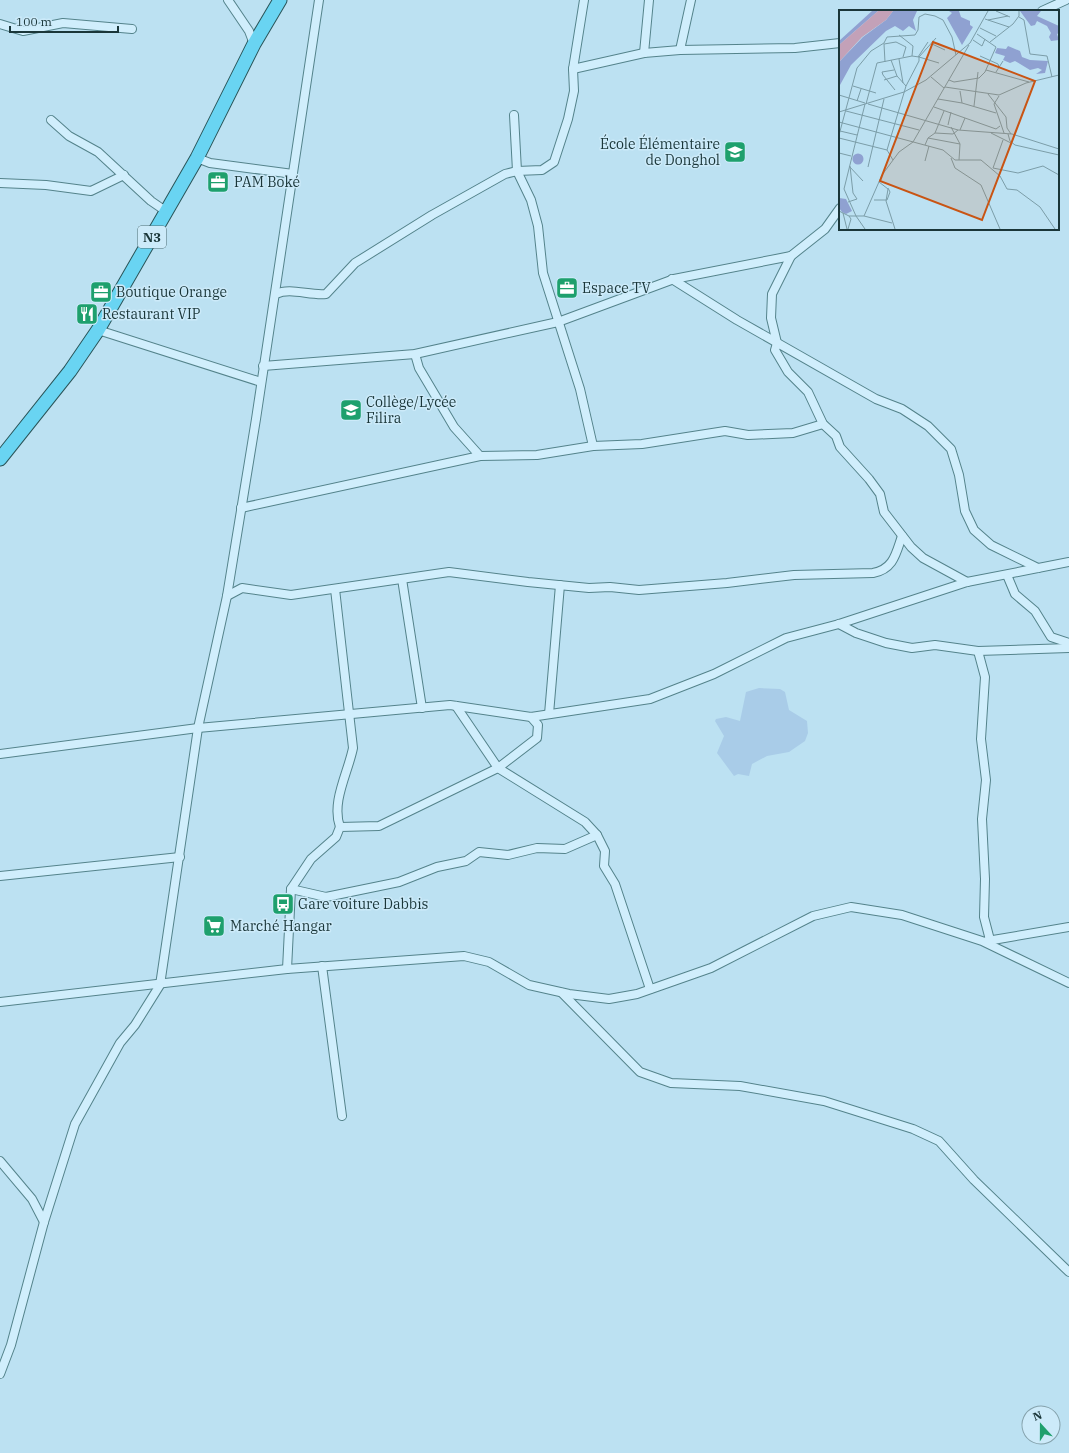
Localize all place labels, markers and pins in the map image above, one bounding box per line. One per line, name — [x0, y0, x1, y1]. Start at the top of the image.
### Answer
place label: École Élémentaire de Donghol — [600, 134, 720, 169]
school or university icon: École Élémentaire de Donghol — [722, 139, 748, 165]
office icon: PAM Boké — [205, 169, 231, 195]
place label: PAM Boké — [234, 173, 300, 191]
office icon: Espace TV — [554, 275, 580, 301]
office icon: Boutique Orange — [88, 279, 114, 305]
place label: Espace TV — [582, 279, 651, 297]
place label: Boutique Orange — [116, 283, 227, 301]
restaurant icon: Restaurant VIP — [74, 301, 100, 327]
place label: Restaurant VIP — [102, 305, 201, 323]
place label: Collège/Lycée Filira — [366, 393, 456, 427]
school or university icon: Collège/Lycée Filira — [338, 397, 364, 423]
bus stop icon: Gare voiture Dabbis — [270, 891, 296, 917]
place label: Gare voiture Dabbis — [298, 895, 429, 913]
supermarket icon: Marché Hangar — [201, 913, 227, 939]
place label: Marché Hangar — [230, 917, 333, 935]

